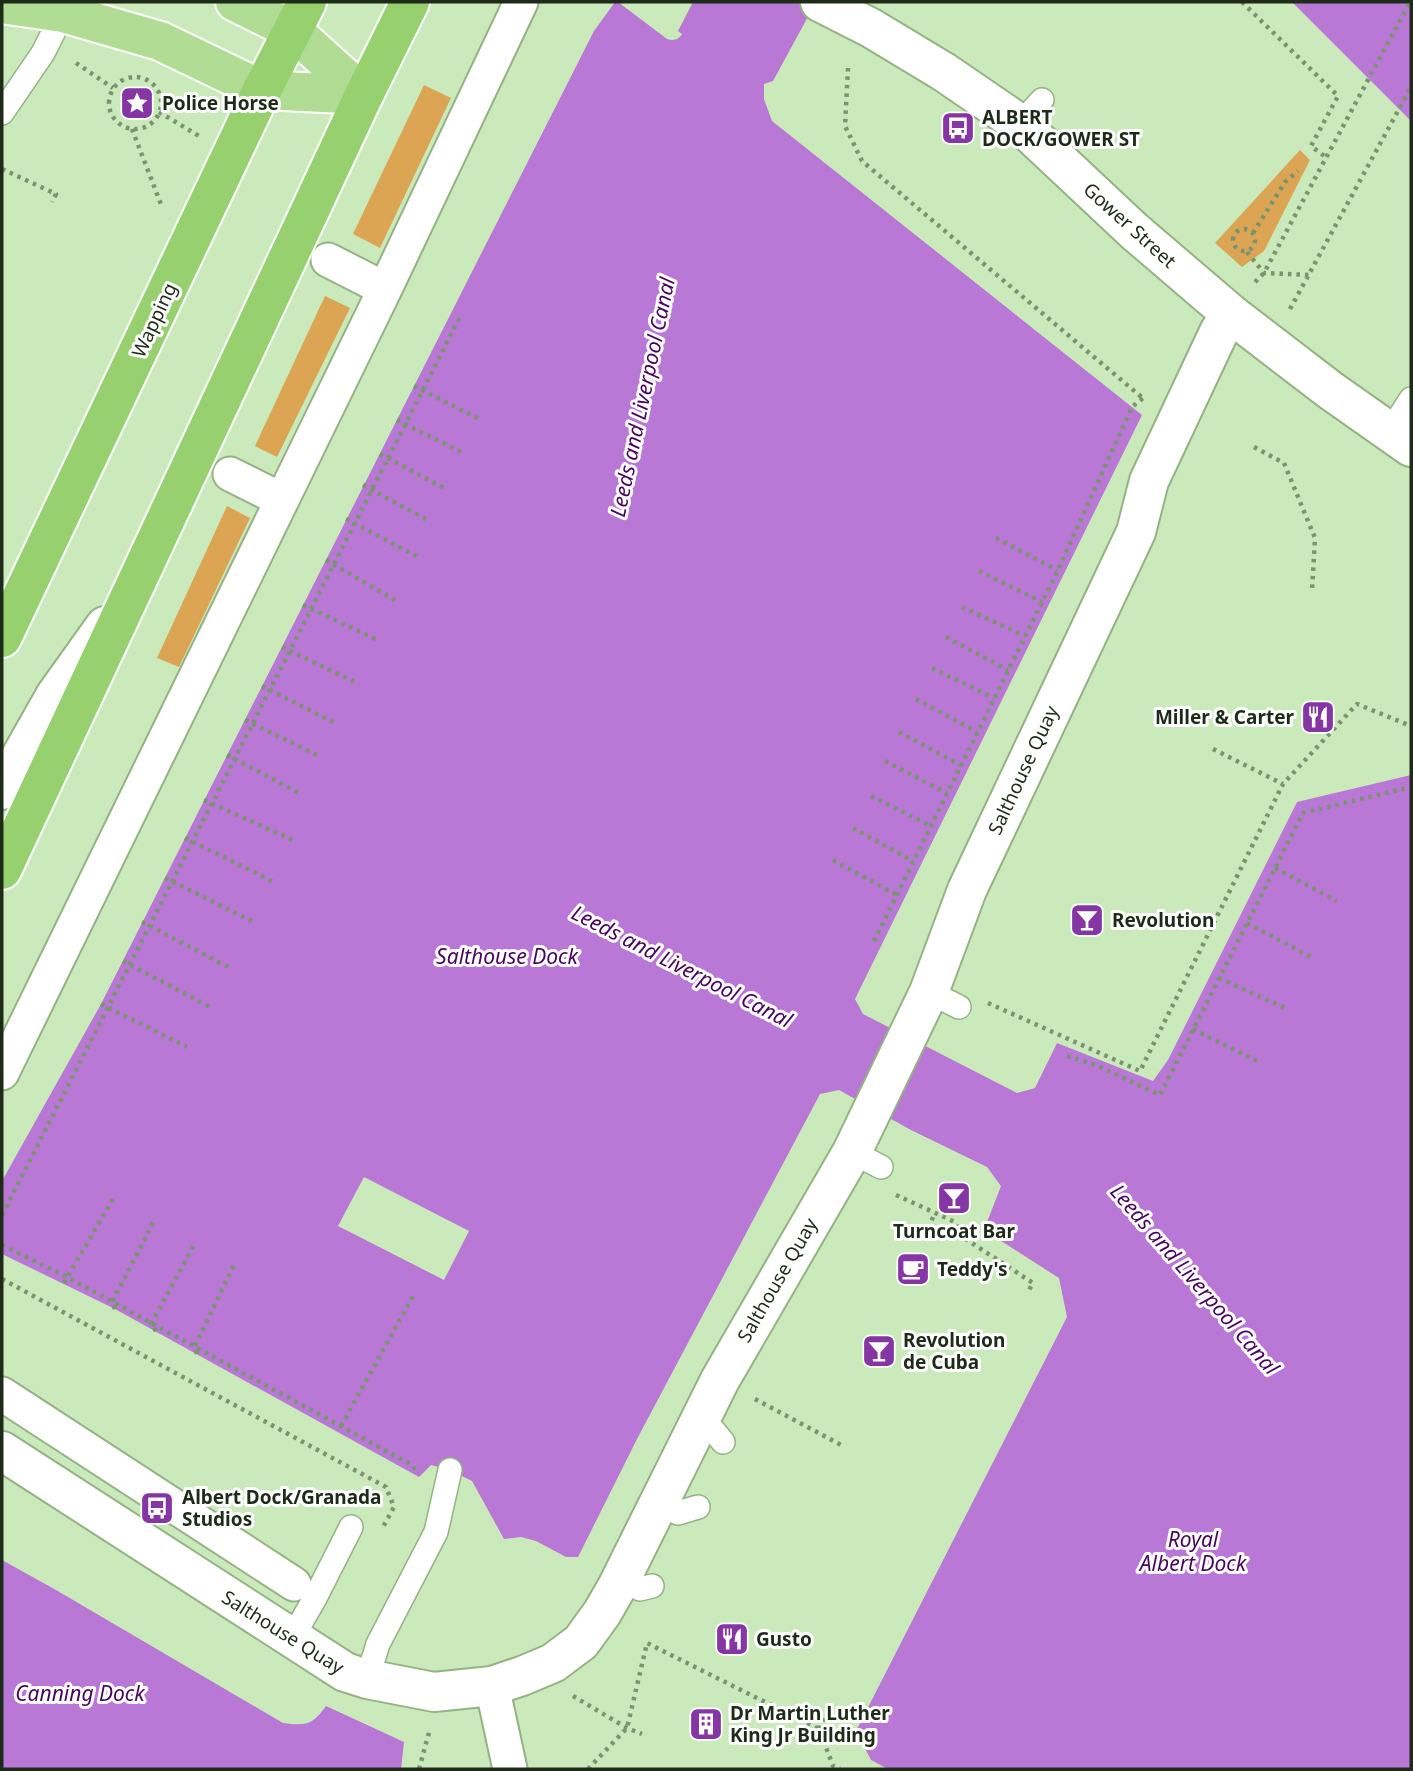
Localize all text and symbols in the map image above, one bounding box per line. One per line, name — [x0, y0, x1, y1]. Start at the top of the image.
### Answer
place icon: Police Horse — [118, 84, 156, 122]
place label: Police Horse — [162, 90, 279, 116]
place label: ALBERT DOCK/GOWER ST — [982, 104, 1140, 152]
bus stop icon: ALBERT DOCK/GOWER ST — [939, 109, 977, 147]
street label: Gower Street — [1078, 176, 1182, 274]
water label: Leeds and Liverpool Canal — [603, 274, 681, 519]
street label: Wapping — [125, 278, 183, 362]
restaurant icon: Miller & Carter — [1299, 698, 1337, 736]
street label: Salthouse Quay — [982, 701, 1064, 839]
place label: Miller & Carter — [1155, 704, 1295, 730]
water label: Leeds and Liverpool Canal — [567, 898, 798, 1034]
bar icon: Revolution — [1068, 901, 1106, 939]
place label: Revolution — [1112, 907, 1214, 933]
water label: Salthouse Dock — [436, 942, 580, 970]
water label: Leeds and Liverpool Canal — [1104, 1178, 1286, 1381]
bar icon: Turncoat Bar — [935, 1179, 973, 1217]
street label: Salthouse Quay — [731, 1213, 823, 1347]
place label: Turncoat Bar — [893, 1218, 1015, 1244]
cafe icon: Teddy's — [894, 1250, 932, 1288]
place label: Teddy's — [937, 1256, 1008, 1282]
place label: Revolution de Cuba — [903, 1327, 1005, 1375]
bar icon: Revolution de Cuba — [860, 1332, 898, 1370]
place label: Albert Dock/Granada Studios — [182, 1484, 381, 1532]
bus stop icon: Albert Dock/Granada Studios — [138, 1489, 176, 1527]
water label: Royal Albert Dock — [1138, 1525, 1248, 1577]
street label: Salthouse Quay — [217, 1584, 349, 1680]
restaurant icon: Gusto — [713, 1620, 751, 1658]
place label: Gusto — [756, 1626, 812, 1652]
water label: Canning Dock — [15, 1679, 146, 1707]
place label: Dr Martin Luther King Jr Building — [730, 1700, 890, 1748]
building icon: Dr Martin Luther King Jr Building — [687, 1705, 725, 1743]

